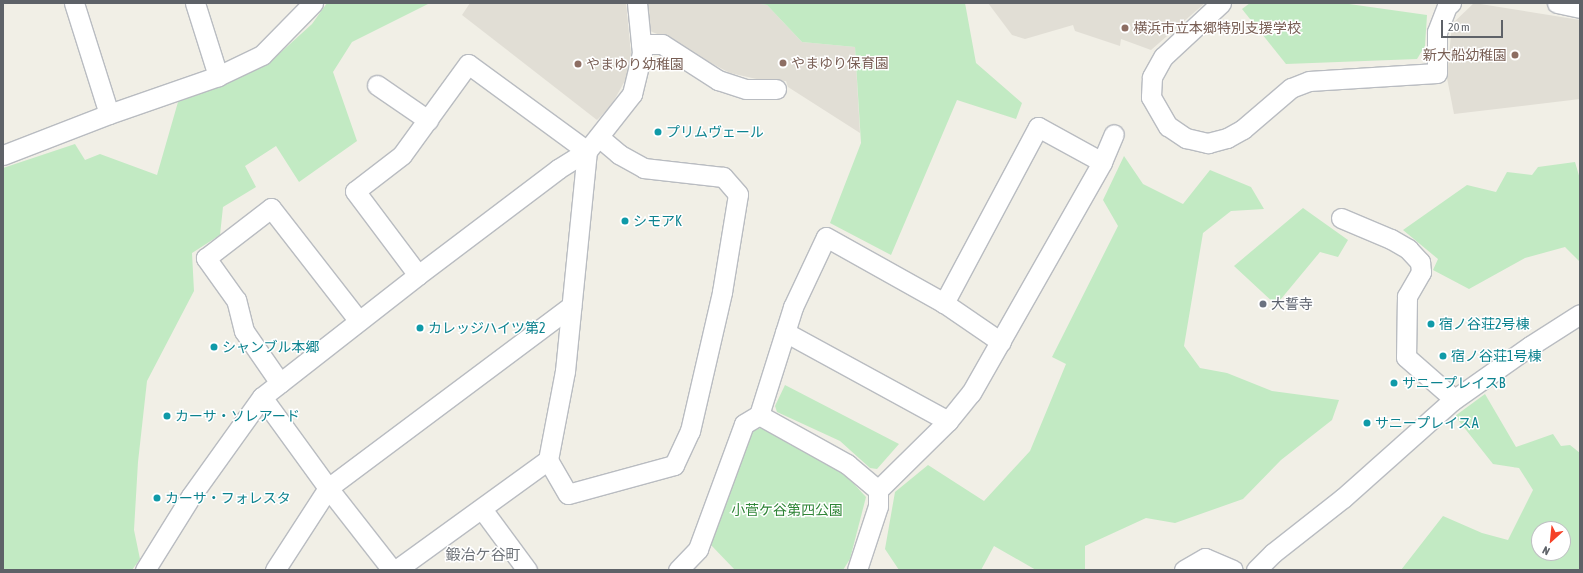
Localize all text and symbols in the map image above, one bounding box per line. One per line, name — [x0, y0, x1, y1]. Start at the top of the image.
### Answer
scale bar — [1443, 12, 1505, 38]
place label: 横浜市立本郷特別支援学校 — [1133, 20, 1301, 36]
text: 20 m — [1448, 20, 1470, 34]
marker: 横浜市立本郷特別支援学校 — [1120, 23, 1130, 33]
place label: 新大船幼稚園 — [1423, 47, 1507, 63]
marker: 新大船幼稚園 — [1510, 50, 1520, 60]
place label: やまゆり保育園 — [791, 55, 889, 71]
place label: やまゆり幼稚園 — [586, 56, 684, 72]
marker: やまゆり保育園 — [778, 58, 788, 68]
marker: やまゆり幼稚園 — [573, 59, 583, 69]
place label: プリムヴェール — [666, 124, 764, 140]
marker: プリムヴェール — [653, 127, 663, 137]
place label: シモアK — [633, 213, 682, 229]
marker: シモアK — [620, 216, 630, 226]
place label: 大誓寺 — [1271, 296, 1313, 312]
marker: 大誓寺 — [1258, 299, 1268, 309]
place label: 宿ノ谷荘2号棟 — [1439, 316, 1530, 332]
marker: 宿ノ谷荘2号棟 — [1426, 319, 1436, 329]
place label: カレッジハイツ第2 — [428, 320, 547, 336]
marker: カレッジハイツ第2 — [415, 323, 425, 333]
place label: シャンブル本郷 — [222, 339, 320, 355]
marker: シャンブル本郷 — [209, 342, 219, 352]
place label: 宿ノ谷荘1号棟 — [1451, 348, 1542, 364]
marker: 宿ノ谷荘1号棟 — [1438, 351, 1448, 361]
place label: サニープレイスB — [1402, 375, 1507, 391]
marker: サニープレイスB — [1389, 378, 1399, 388]
place label: カーサ・ソレアード — [175, 408, 300, 424]
marker: カーサ・ソレアード — [162, 411, 172, 421]
place label: サニープレイスA — [1375, 415, 1480, 431]
marker: サニープレイスA — [1362, 418, 1372, 428]
place label: カーサ・フォレスタ — [165, 490, 291, 506]
marker: カーサ・フォレスタ — [152, 493, 162, 503]
park label: 小菅ケ谷第四公園 — [731, 502, 843, 518]
north arrow — [1531, 521, 1571, 561]
text: N — [1540, 544, 1552, 558]
district label: 鍛冶ケ谷町 — [446, 546, 520, 564]

